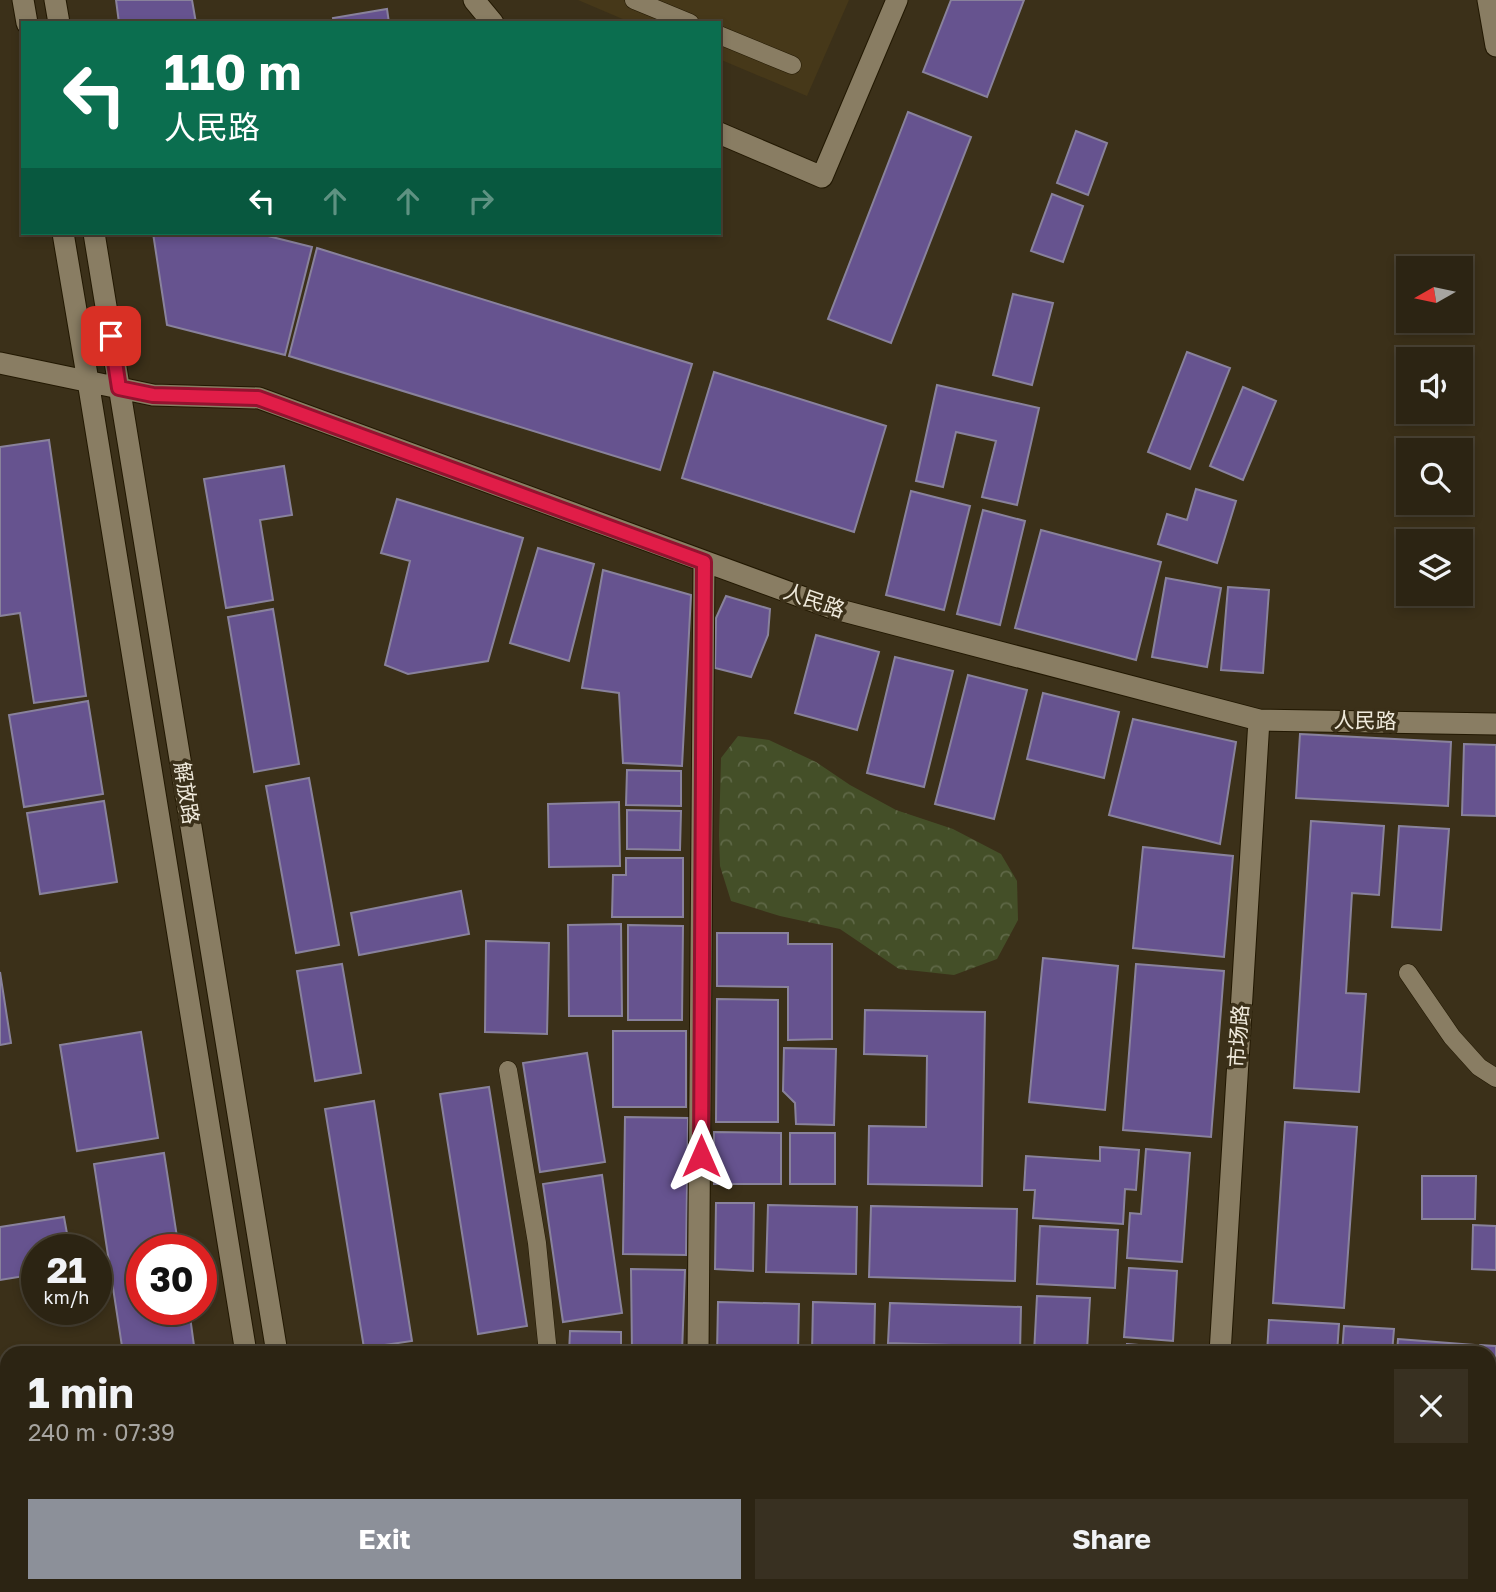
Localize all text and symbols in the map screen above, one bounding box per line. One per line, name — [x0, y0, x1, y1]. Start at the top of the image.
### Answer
text: 110 m — [164, 42, 301, 101]
icon: left — [49, 49, 140, 140]
text: 人民路 — [164, 108, 260, 146]
icon: left — [243, 182, 281, 220]
icon: ahead — [316, 182, 354, 220]
icon: ahead — [389, 182, 427, 220]
icon: right — [462, 182, 500, 220]
north arrow — [1396, 256, 1474, 332]
map controls — [1396, 256, 1473, 606]
pin — [81, 306, 141, 366]
icon: arrive — [92, 317, 130, 355]
button: sound — [1396, 347, 1473, 424]
button: search — [1396, 438, 1473, 515]
button: layers — [1396, 529, 1473, 606]
street label: 人民路 — [780, 578, 848, 623]
street label: 人民路 — [1333, 706, 1397, 734]
street label: 解放路 — [169, 760, 205, 826]
street label: 市场路 — [1223, 1004, 1253, 1068]
position arrow — [664, 1119, 738, 1193]
speed limit sign: 30 — [126, 1234, 217, 1325]
text: 21 — [47, 1249, 86, 1291]
text: km/h — [44, 1286, 89, 1308]
text: 1 min — [28, 1367, 134, 1417]
button: close — [1394, 1369, 1468, 1443]
text: 240 m · 07:39 — [28, 1418, 175, 1446]
button: Exit — [28, 1499, 741, 1579]
button: Share — [755, 1499, 1468, 1579]

